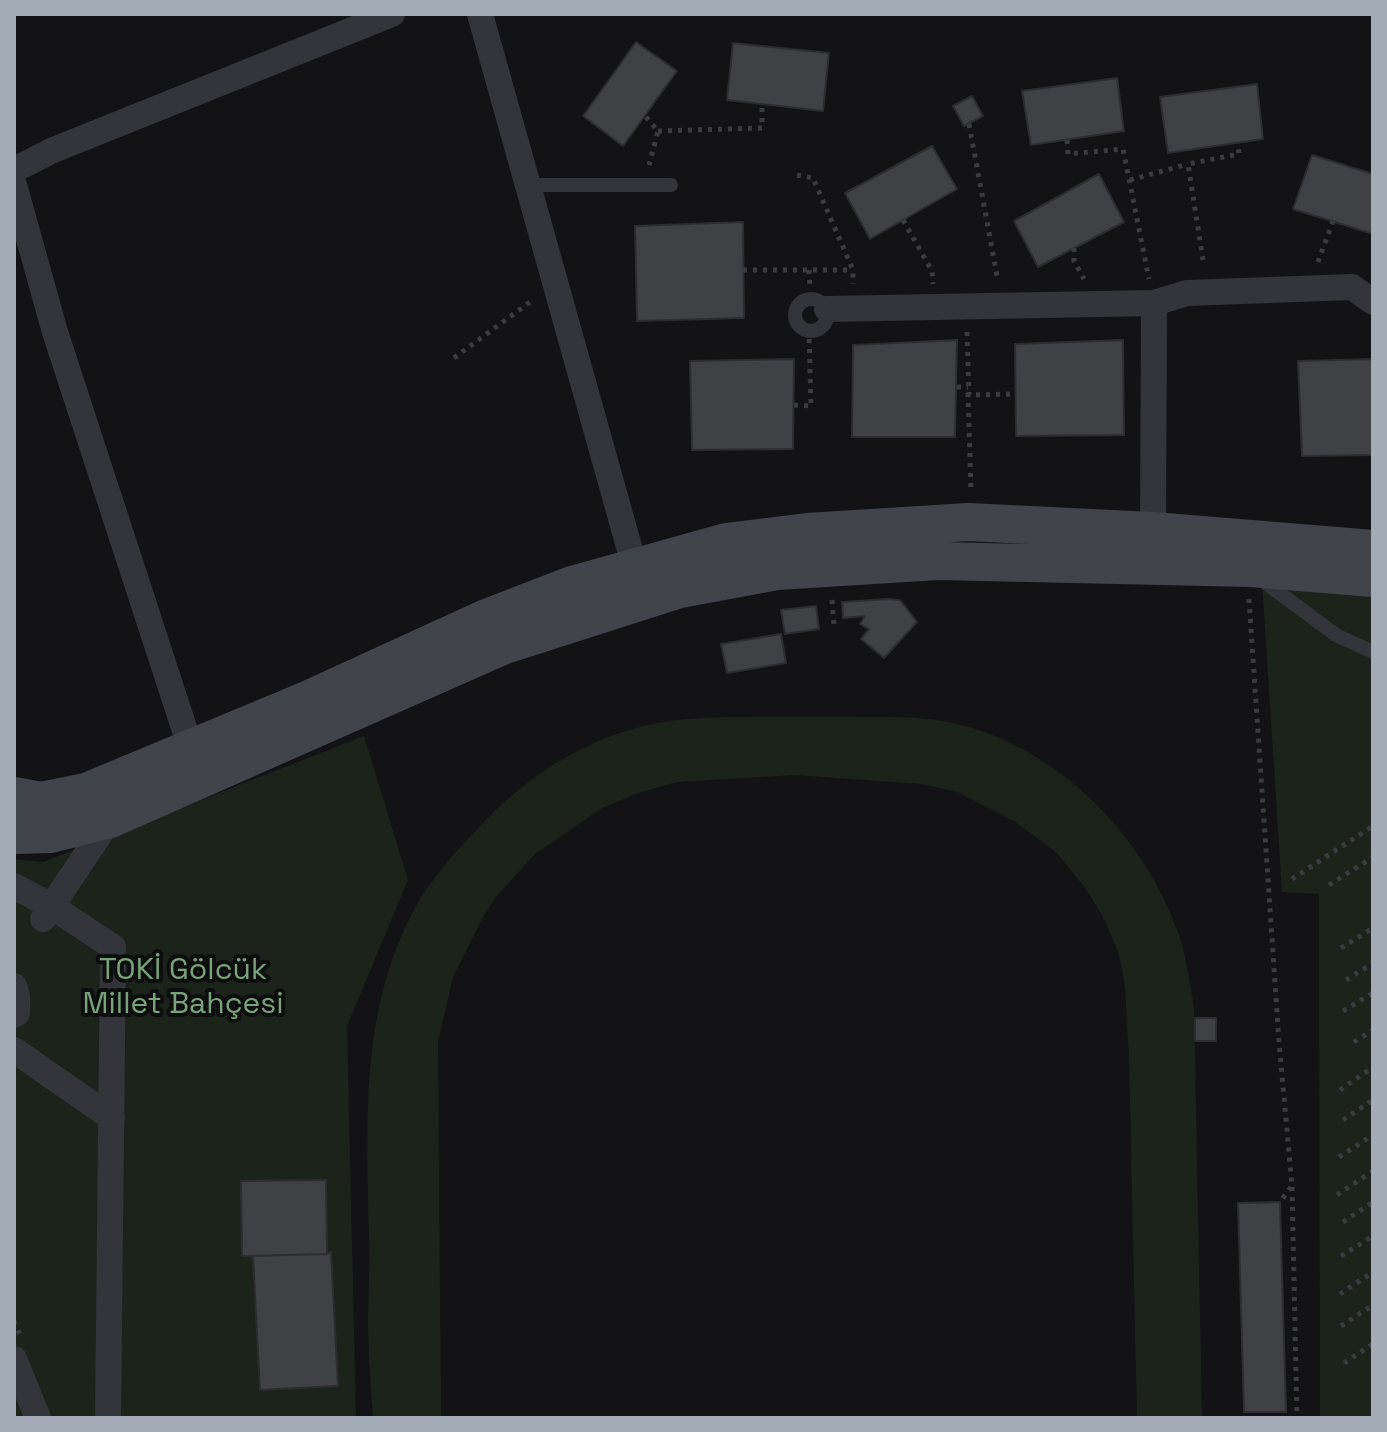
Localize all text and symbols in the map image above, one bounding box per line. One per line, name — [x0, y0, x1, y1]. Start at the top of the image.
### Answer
park label: TOKİ Gölcük Millet Bahçesi — [82, 953, 284, 1024]

